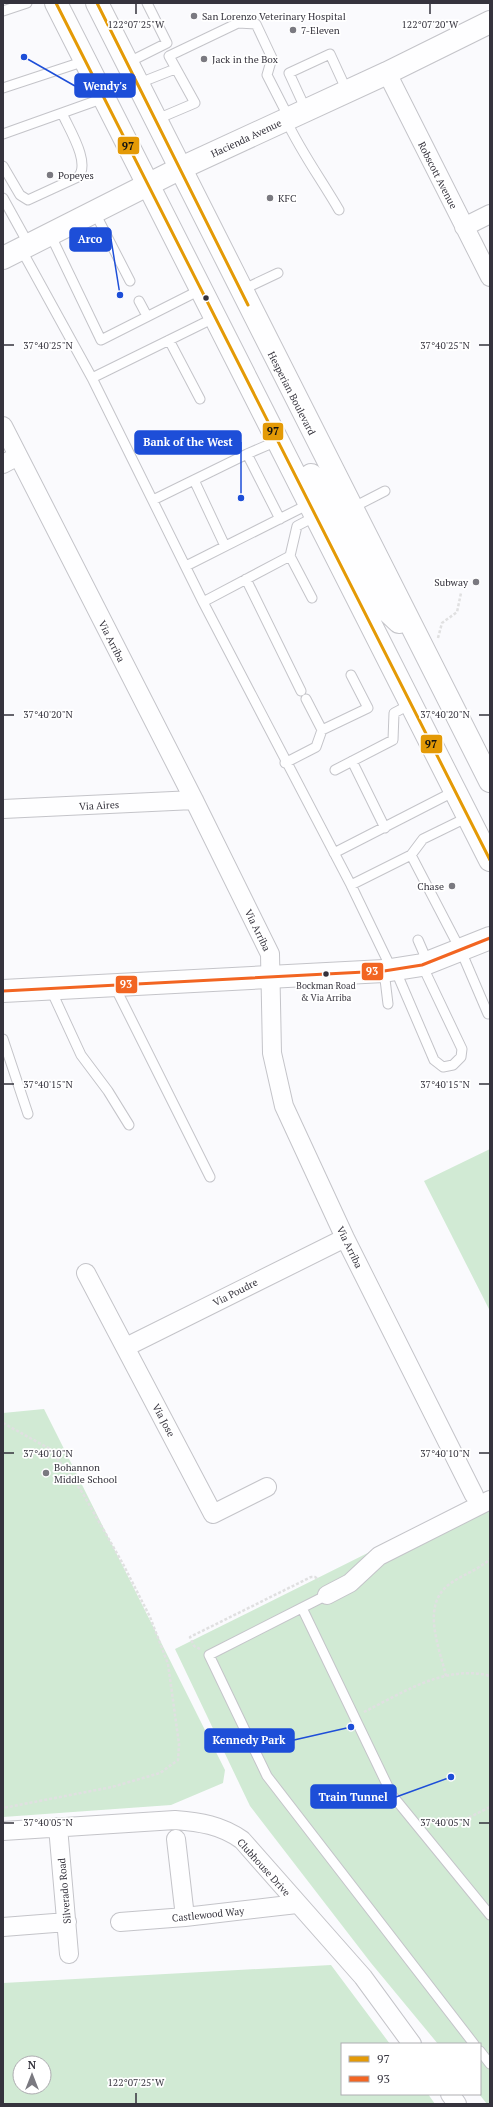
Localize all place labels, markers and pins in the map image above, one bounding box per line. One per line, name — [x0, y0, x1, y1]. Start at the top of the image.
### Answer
place label: San Lorenzo Veterinary Hospital — [202, 10, 346, 23]
marker: San Lorenzo Veterinary Hospital — [189, 11, 199, 21]
place label: 7-Eleven — [301, 24, 340, 37]
marker: 7-Eleven — [288, 25, 298, 35]
place label: Jack in the Box — [212, 53, 279, 66]
marker: Jack in the Box — [199, 54, 209, 64]
callout: Wendy's — [75, 74, 135, 97]
place label: Popeyes — [58, 169, 94, 182]
marker: Popeyes — [45, 170, 55, 180]
place label: KFC — [278, 192, 296, 205]
marker: KFC — [265, 193, 275, 203]
callout: Arco — [70, 228, 111, 251]
unlabelled marker — [201, 293, 211, 303]
callout: Bank of the West — [135, 431, 241, 454]
place label: Subway — [434, 576, 469, 589]
marker: Subway — [471, 577, 481, 587]
place label: Chase — [417, 880, 444, 893]
marker: Chase — [447, 881, 457, 891]
marker: Bockman Road & Via Arriba — [321, 969, 331, 979]
place label: Bockman Road & Via Arriba — [296, 980, 356, 1004]
place label: Bohannon Middle School — [54, 1461, 117, 1486]
marker: Bohannon Middle School — [41, 1468, 51, 1478]
callout: Kennedy Park — [205, 1729, 294, 1752]
callout: Train Tunnel — [311, 1785, 396, 1808]

